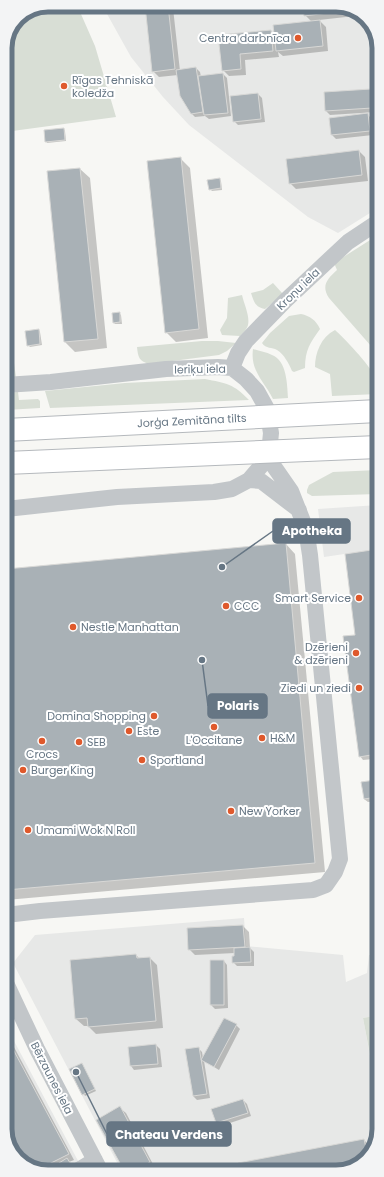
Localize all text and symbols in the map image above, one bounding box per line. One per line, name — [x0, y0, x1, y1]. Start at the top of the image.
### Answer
place label: Centra darbnīca — [199, 30, 290, 46]
marker: Centra darbnīca — [293, 33, 303, 43]
place label: Rīgas Tehniskā koledža — [72, 72, 153, 101]
marker: Rīgas Tehniskā koledža — [59, 81, 69, 91]
street label: Kroņu iela — [273, 264, 323, 314]
street label: Ieriķu iela — [174, 361, 226, 377]
street label: Jorģa Zemitāna tilts — [137, 410, 247, 431]
callout: Apotheka — [273, 519, 350, 543]
text: Apotheka — [282, 522, 342, 539]
place label: Smart Service — [275, 590, 351, 606]
marker: Smart Service — [354, 593, 364, 603]
place label: CCC — [234, 598, 259, 614]
marker: CCC — [221, 601, 231, 611]
place label: Nestle Manhattan — [81, 619, 179, 635]
marker: Nestle Manhattan — [68, 622, 78, 632]
place label: Dzērieni & dzērieni — [294, 639, 348, 668]
marker: Dzērieni & dzērieni — [351, 648, 361, 658]
place label: Ziedi un ziedi — [281, 680, 351, 696]
marker: Ziedi un ziedi — [354, 683, 364, 693]
callout: Polaris — [208, 694, 267, 718]
text: Polaris — [217, 697, 259, 714]
place label: Domina Shopping — [47, 708, 146, 724]
marker: Domina Shopping — [149, 711, 159, 721]
marker: L'Occitane — [209, 722, 219, 732]
place label: Este — [137, 723, 159, 739]
marker: Este — [124, 726, 134, 736]
place label: H&M — [270, 730, 295, 746]
place label: L'Occitane — [186, 732, 242, 748]
marker: H&M — [257, 733, 267, 743]
place label: SEB — [87, 734, 106, 750]
marker: Crocs — [37, 736, 47, 746]
marker: SEB — [74, 737, 84, 747]
place label: Crocs — [26, 746, 58, 762]
place label: Sportland — [150, 752, 204, 768]
marker: Sportland — [137, 755, 147, 765]
place label: Burger King — [31, 762, 94, 778]
marker: Burger King — [18, 765, 28, 775]
place label: New Yorker — [239, 803, 300, 819]
marker: New Yorker — [226, 806, 236, 816]
place label: Umami Wok N Roll — [36, 822, 135, 838]
marker: Umami Wok N Roll — [23, 825, 33, 835]
street label: Bērzaunes iela — [27, 1039, 77, 1117]
callout: Chateau Verdens — [107, 1122, 231, 1146]
text: Chateau Verdens — [115, 1126, 223, 1143]

